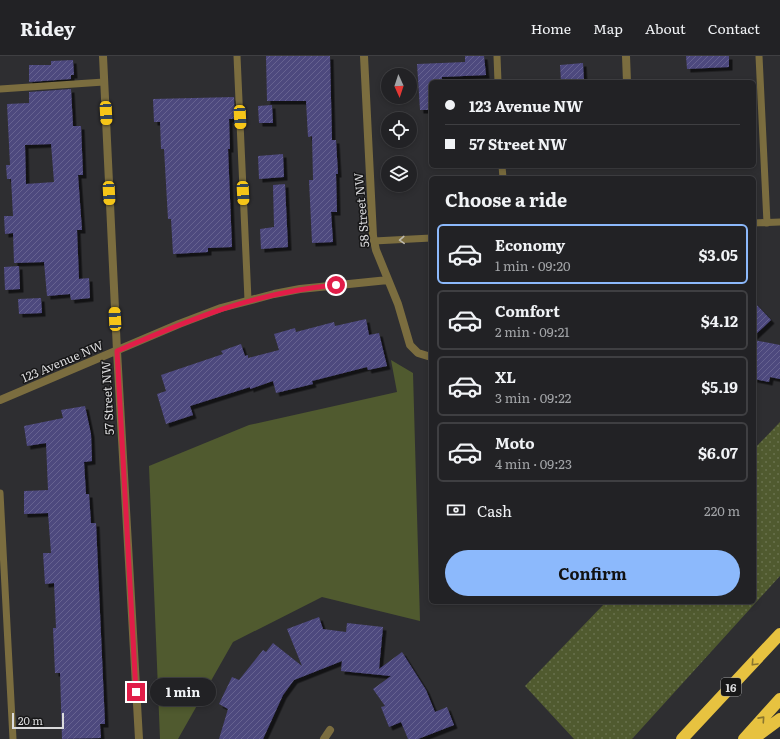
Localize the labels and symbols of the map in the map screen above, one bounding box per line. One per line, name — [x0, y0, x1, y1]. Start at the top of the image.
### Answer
north arrow — [381, 68, 417, 104]
car — [99, 101, 113, 125]
car — [233, 105, 247, 129]
street label: 58 Street NW — [349, 172, 373, 248]
car — [102, 181, 116, 205]
car — [236, 181, 250, 205]
one-way arrow — [399, 235, 405, 244]
route start — [327, 276, 345, 294]
car — [108, 307, 122, 331]
street label: 123 Avenue NW — [18, 336, 106, 386]
street label: 57 Street NW — [96, 360, 118, 436]
one-way arrow — [751, 658, 758, 666]
callout: 1 min — [150, 678, 216, 706]
road number: 16 — [721, 678, 741, 696]
route end — [127, 683, 145, 701]
scale bar — [12, 711, 64, 730]
one-way arrow — [757, 716, 765, 724]

